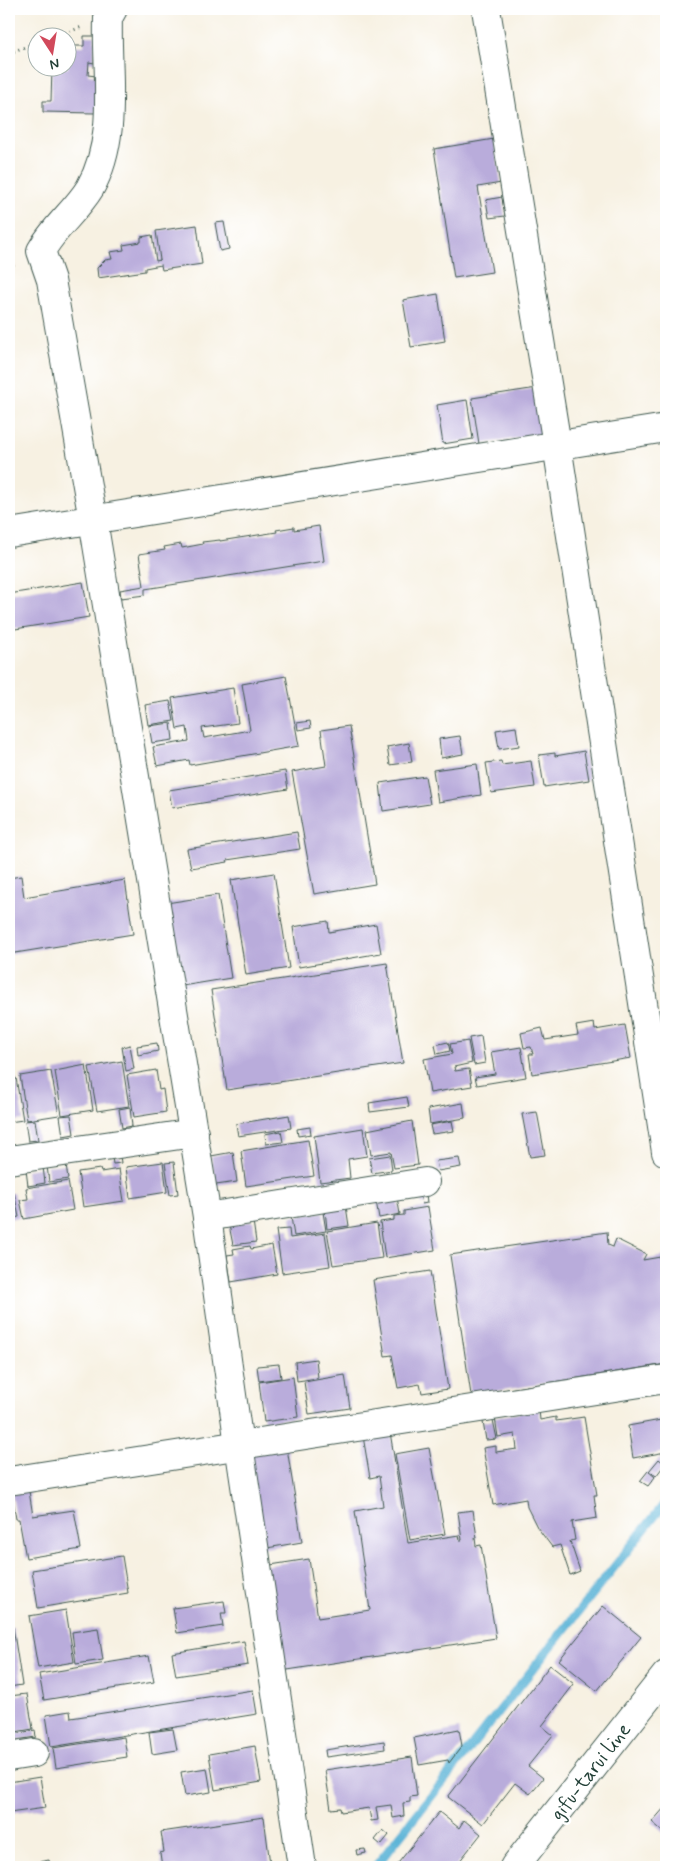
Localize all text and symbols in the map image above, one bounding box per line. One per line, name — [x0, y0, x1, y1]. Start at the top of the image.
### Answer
north arrow — [28, 28, 78, 78]
text: N — [48, 54, 61, 74]
street label: gifu-tarui line — [545, 1718, 638, 1826]

